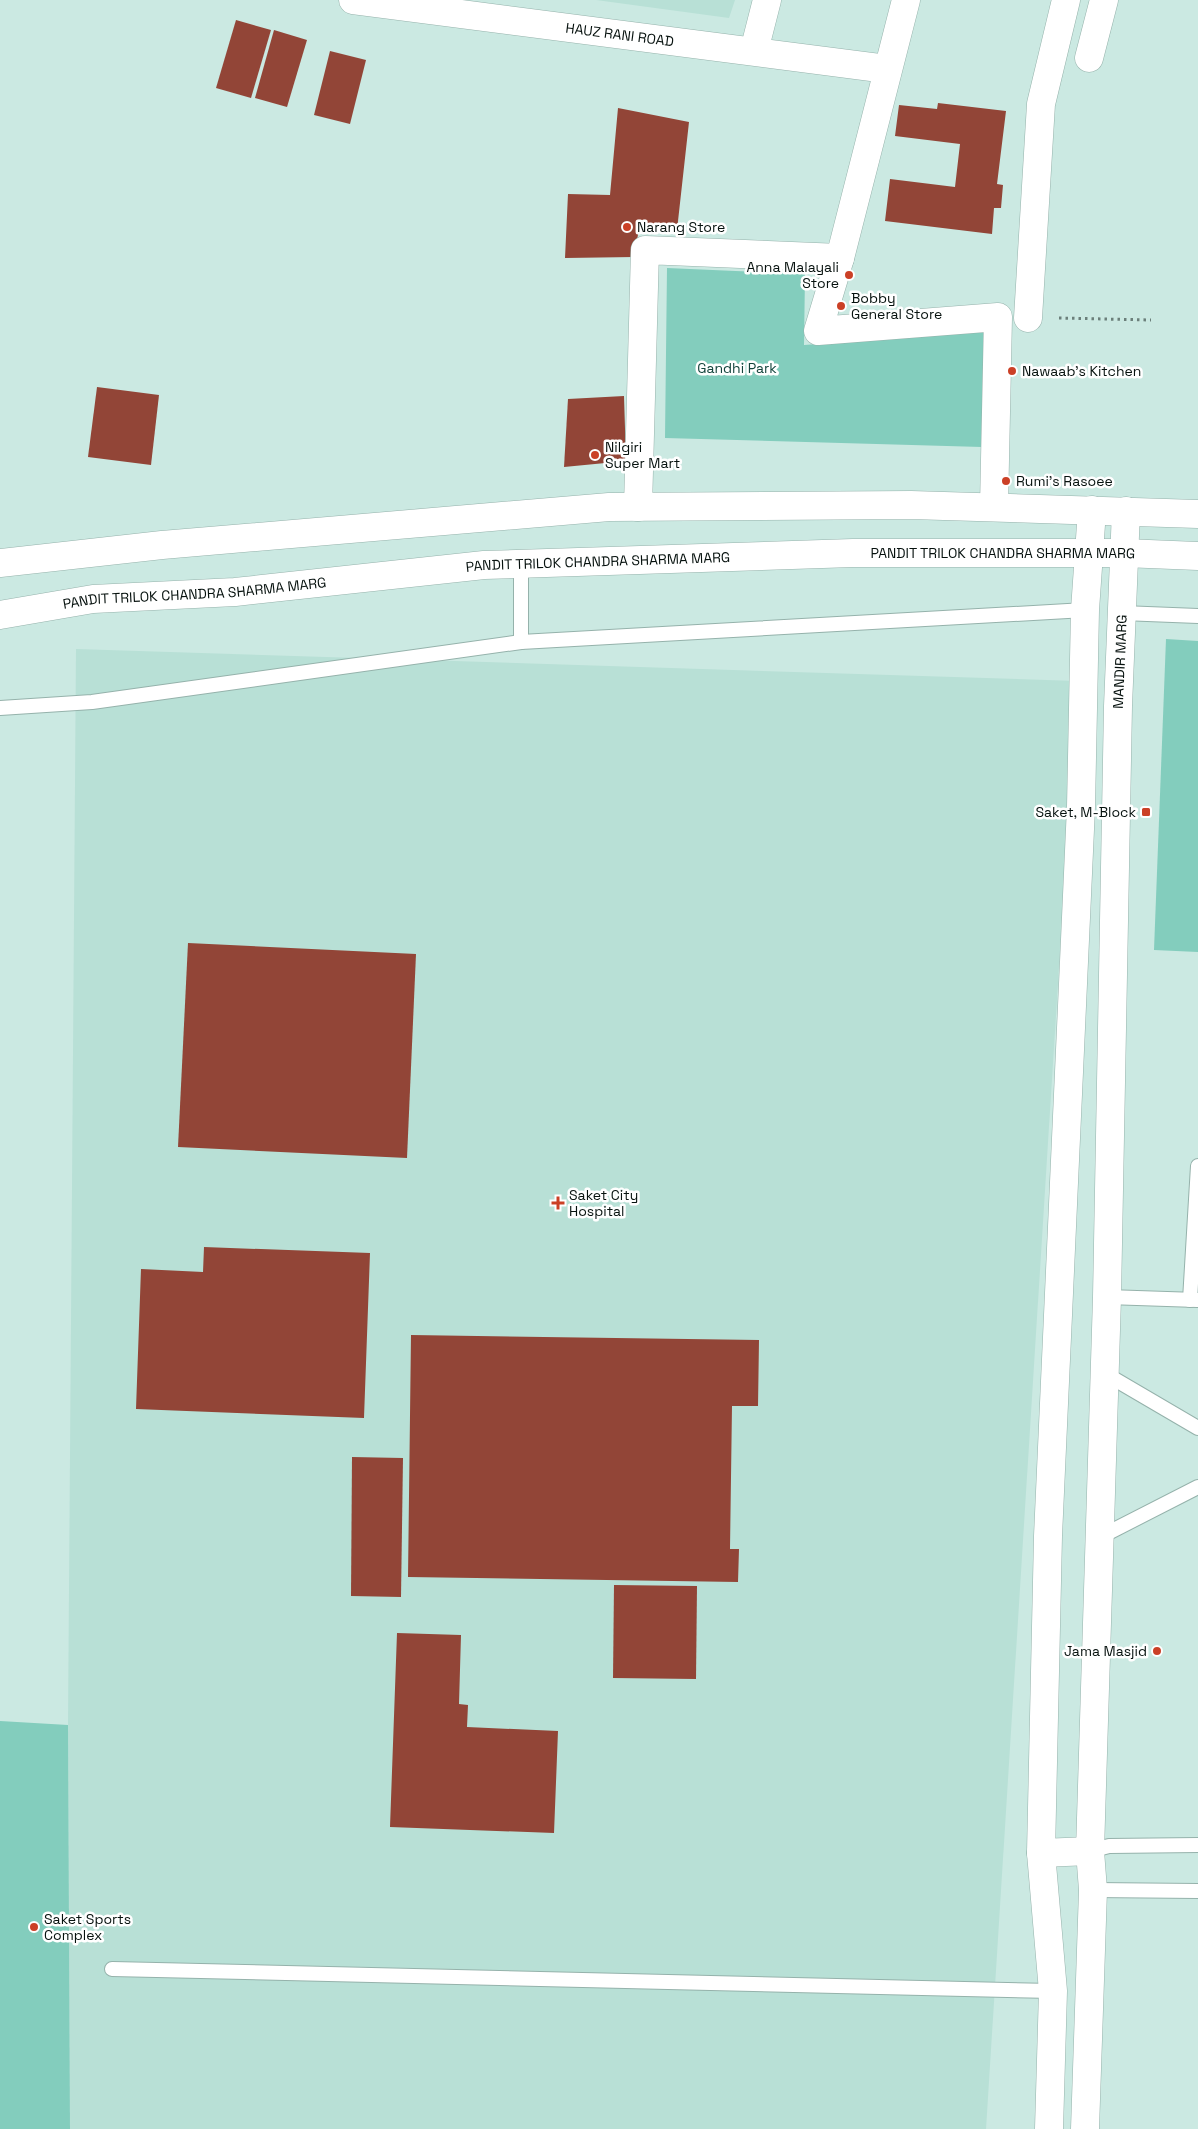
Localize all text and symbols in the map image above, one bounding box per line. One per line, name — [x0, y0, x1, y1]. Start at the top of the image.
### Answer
street label: HAUZ RANI ROAD — [565, 19, 675, 50]
place label: Narang Store — [637, 218, 725, 236]
marker: Narang Store — [621, 221, 633, 233]
place label: Anna Malayali Store — [746, 258, 839, 292]
marker: Anna Malayali Store — [843, 269, 855, 281]
place label: Bobby General Store — [851, 289, 942, 323]
marker: Bobby General Store — [835, 300, 847, 312]
park label: Gandhi Park — [697, 359, 777, 377]
place label: Nawaab's Kitchen — [1022, 362, 1141, 380]
marker: Nawaab's Kitchen — [1006, 365, 1018, 377]
place label: Nilgiri Super Mart — [605, 438, 680, 472]
marker: Nilgiri Super Mart — [589, 449, 601, 461]
place label: Rumi's Rasoee — [1016, 472, 1113, 490]
marker: Rumi's Rasoee — [1000, 475, 1012, 487]
street label: PANDIT TRILOK CHANDRA SHARMA MARG — [871, 544, 1135, 562]
street label: PANDIT TRILOK CHANDRA SHARMA MARG — [465, 548, 730, 576]
street label: PANDIT TRILOK CHANDRA SHARMA MARG — [61, 573, 327, 613]
street label: MANDIR MARG — [1109, 614, 1131, 709]
place label: Saket, M-Block — [1035, 803, 1136, 821]
marker: Saket, M-Block — [1140, 806, 1152, 818]
place label: Saket City Hospital — [569, 1186, 638, 1220]
marker: Saket City Hospital — [551, 1196, 565, 1210]
place label: Jama Masjid — [1064, 1642, 1147, 1660]
marker: Jama Masjid — [1151, 1645, 1163, 1657]
place label: Saket Sports Complex — [44, 1910, 131, 1944]
marker: Saket Sports Complex — [28, 1921, 40, 1933]

